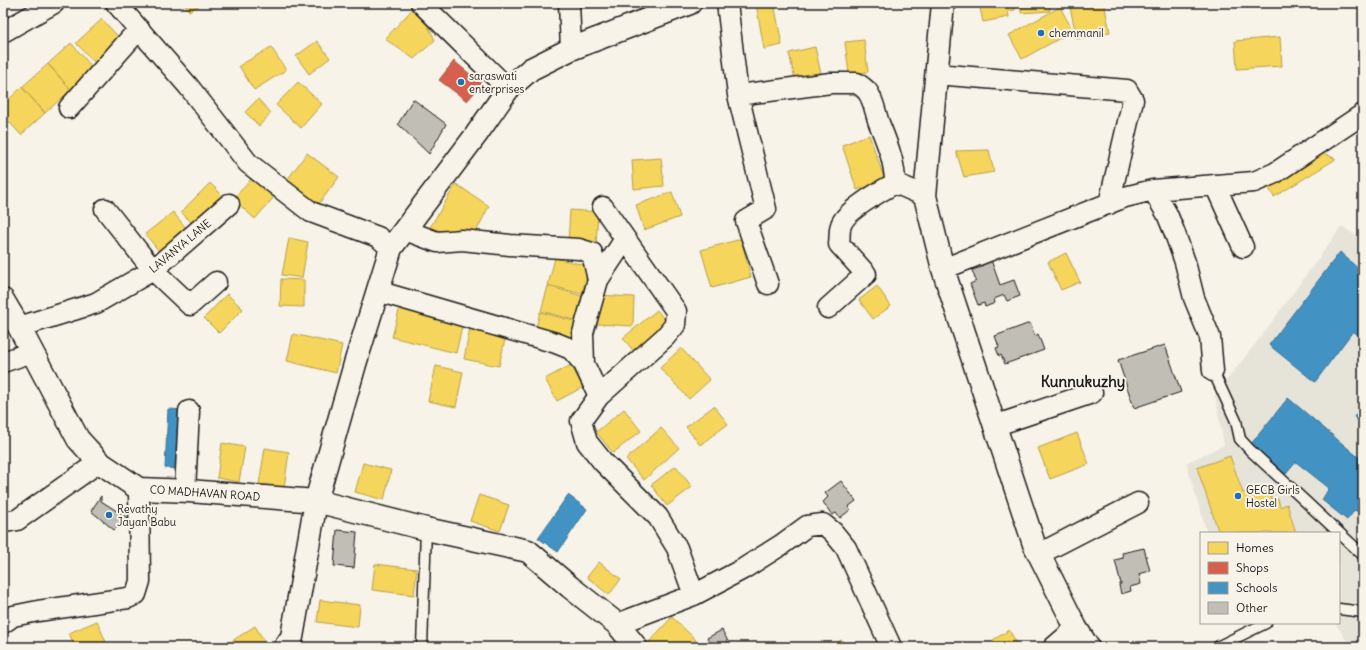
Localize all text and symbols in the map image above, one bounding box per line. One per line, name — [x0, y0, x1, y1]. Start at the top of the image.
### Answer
place label: chemmanil — [1049, 26, 1104, 40]
marker: chemmanil — [1036, 28, 1046, 38]
place label: saraswati enterprises — [469, 69, 524, 96]
marker: saraswati enterprises — [456, 77, 466, 87]
street label: LAVANYA LANE — [146, 216, 214, 276]
district label: Kunnukuzhy — [1041, 372, 1125, 392]
street label: CO MADHAVAN ROAD — [149, 482, 261, 504]
place label: GECB Girls Hostel — [1246, 483, 1300, 510]
marker: GECB Girls Hostel — [1233, 491, 1243, 501]
place label: Revathy Jayan Babu — [117, 502, 177, 529]
marker: Revathy Jayan Babu — [104, 510, 114, 520]
legend — [1200, 532, 1340, 624]
text: Homes — [1236, 540, 1274, 555]
text: Shops — [1236, 560, 1269, 575]
text: Schools — [1236, 580, 1277, 595]
text: Other — [1236, 600, 1268, 615]

